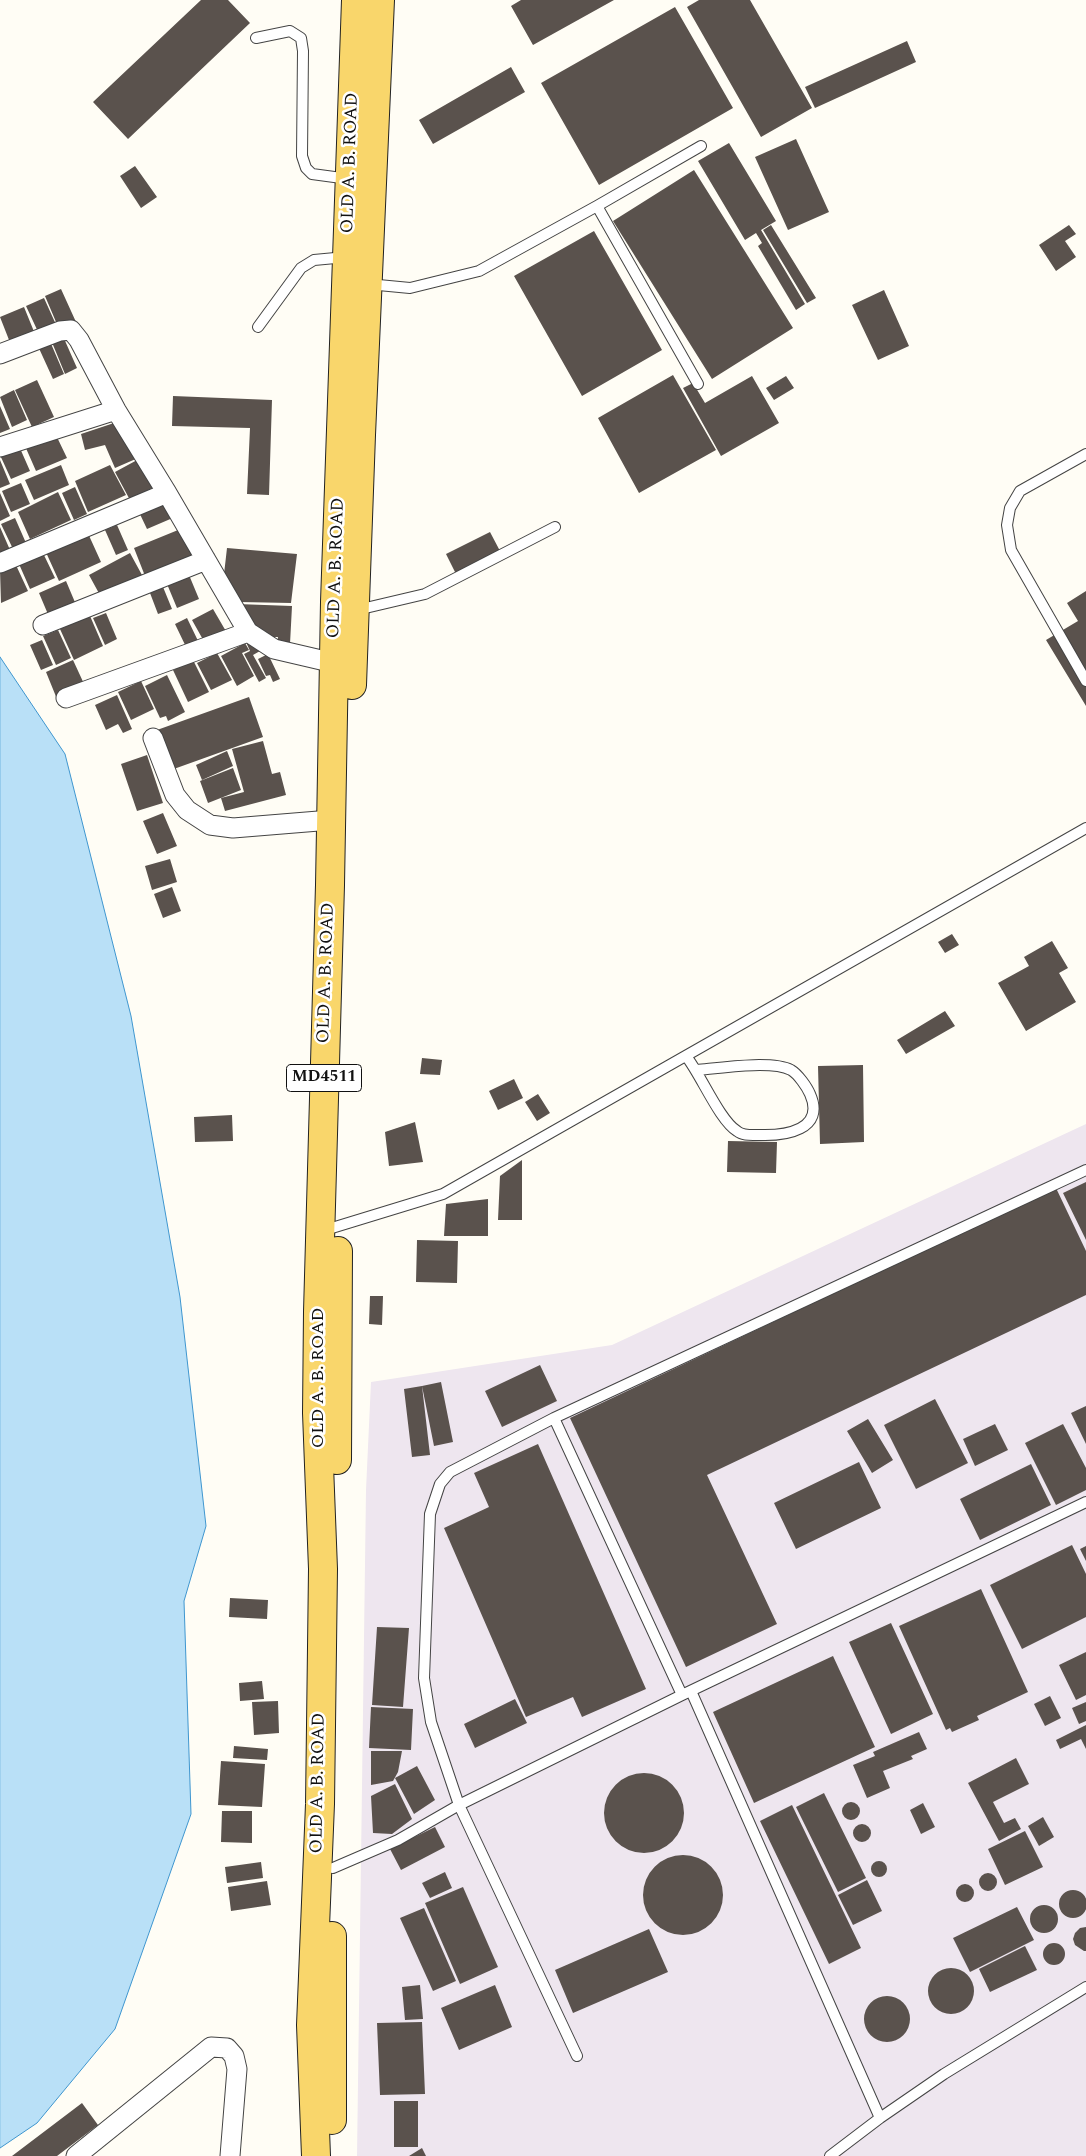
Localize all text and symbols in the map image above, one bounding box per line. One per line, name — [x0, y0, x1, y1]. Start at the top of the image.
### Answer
street label: OLD A. B. ROAD — [338, 92, 364, 234]
street label: OLD A. B. ROAD — [324, 497, 350, 639]
street label: OLD A. B. ROAD — [314, 902, 340, 1044]
road number: MD4511 — [286, 1064, 362, 1092]
street label: OLD A. B. ROAD — [308, 1308, 330, 1448]
street label: OLD A. B. ROAD — [307, 1712, 331, 1854]

